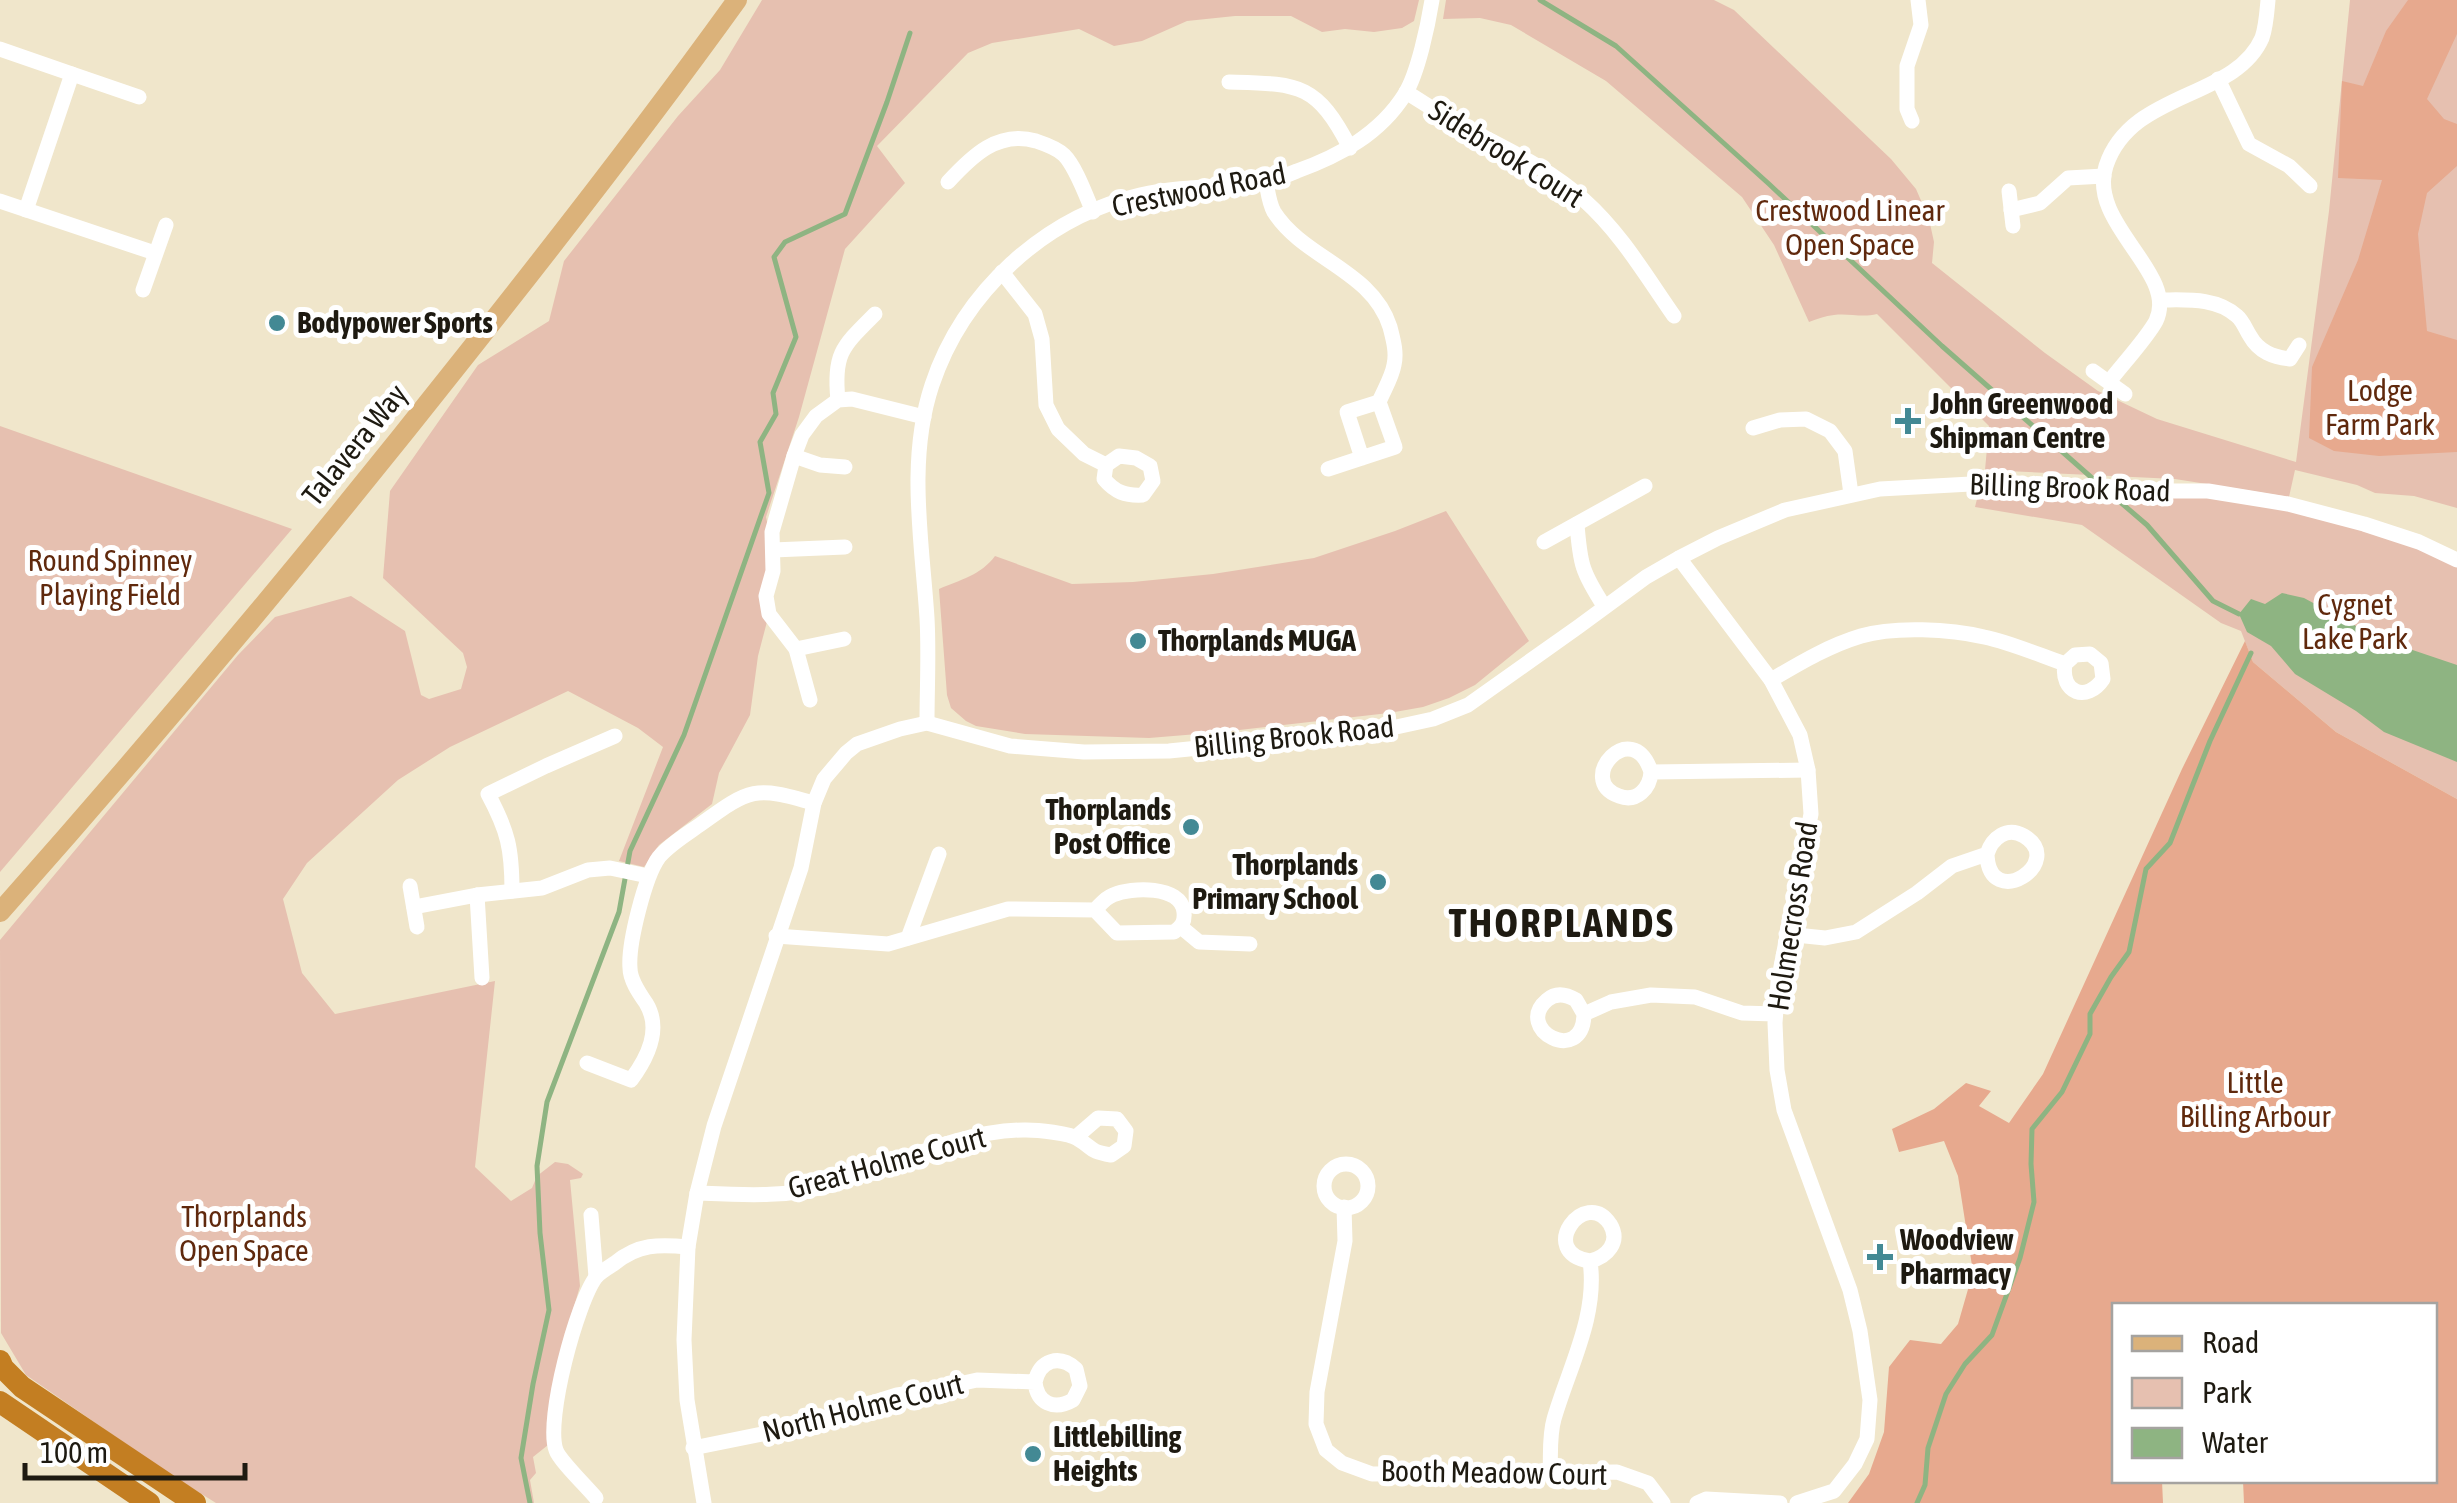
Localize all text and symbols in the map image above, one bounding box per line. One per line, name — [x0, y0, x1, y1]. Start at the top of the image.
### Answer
street label: Sidebrook Court — [1423, 92, 1590, 214]
street label: Crestwood Road — [1109, 155, 1289, 223]
park label: Crestwood Linear Open Space — [1756, 193, 1946, 261]
place label: Bodypower Sports — [297, 305, 493, 339]
marker: Bodypower Sports — [266, 312, 288, 334]
park label: Lodge Farm Park — [2325, 373, 2435, 441]
street label: Talavera Way — [295, 377, 413, 512]
place label: John Greenwood Shipman Centre — [1929, 386, 2113, 454]
marker: John Greenwood Shipman Centre — [1895, 408, 1921, 434]
street label: Billing Brook Road — [1969, 466, 2171, 508]
park label: Round Spinney Playing Field — [28, 543, 192, 611]
park label: Cygnet Lake Park — [2302, 587, 2408, 655]
place label: Thorplands MUGA — [1158, 623, 1356, 657]
marker: Thorplands MUGA — [1127, 630, 1149, 652]
street label: Billing Brook Road — [1192, 709, 1396, 763]
place label: Thorplands Post Office — [1045, 792, 1171, 860]
marker: Thorplands Post Office — [1180, 816, 1202, 838]
street label: Holmecross Road — [1760, 819, 1824, 1013]
place label: Thorplands Primary School — [1192, 847, 1359, 915]
marker: Thorplands Primary School — [1367, 871, 1389, 893]
district label: THORPLANDS — [1449, 900, 1675, 945]
park label: Little Billing Arbour — [2180, 1065, 2331, 1133]
street label: Great Holme Court — [784, 1119, 989, 1205]
park label: Thorplands Open Space — [179, 1199, 309, 1267]
place label: Woodview Pharmacy — [1899, 1222, 2014, 1290]
marker: Woodview Pharmacy — [1869, 1246, 1891, 1268]
legend — [2112, 1303, 2437, 1483]
text: Road — [2202, 1325, 2259, 1359]
street label: North Holme Court — [759, 1366, 967, 1448]
text: Park — [2202, 1375, 2252, 1409]
scale bar — [25, 1418, 245, 1480]
place label: Littlebilling Heights — [1053, 1419, 1182, 1487]
text: Water — [2202, 1425, 2269, 1459]
text: 100 m — [40, 1435, 108, 1469]
marker: Littlebilling Heights — [1022, 1443, 1044, 1465]
street label: Booth Meadow Court — [1380, 1453, 1608, 1491]

